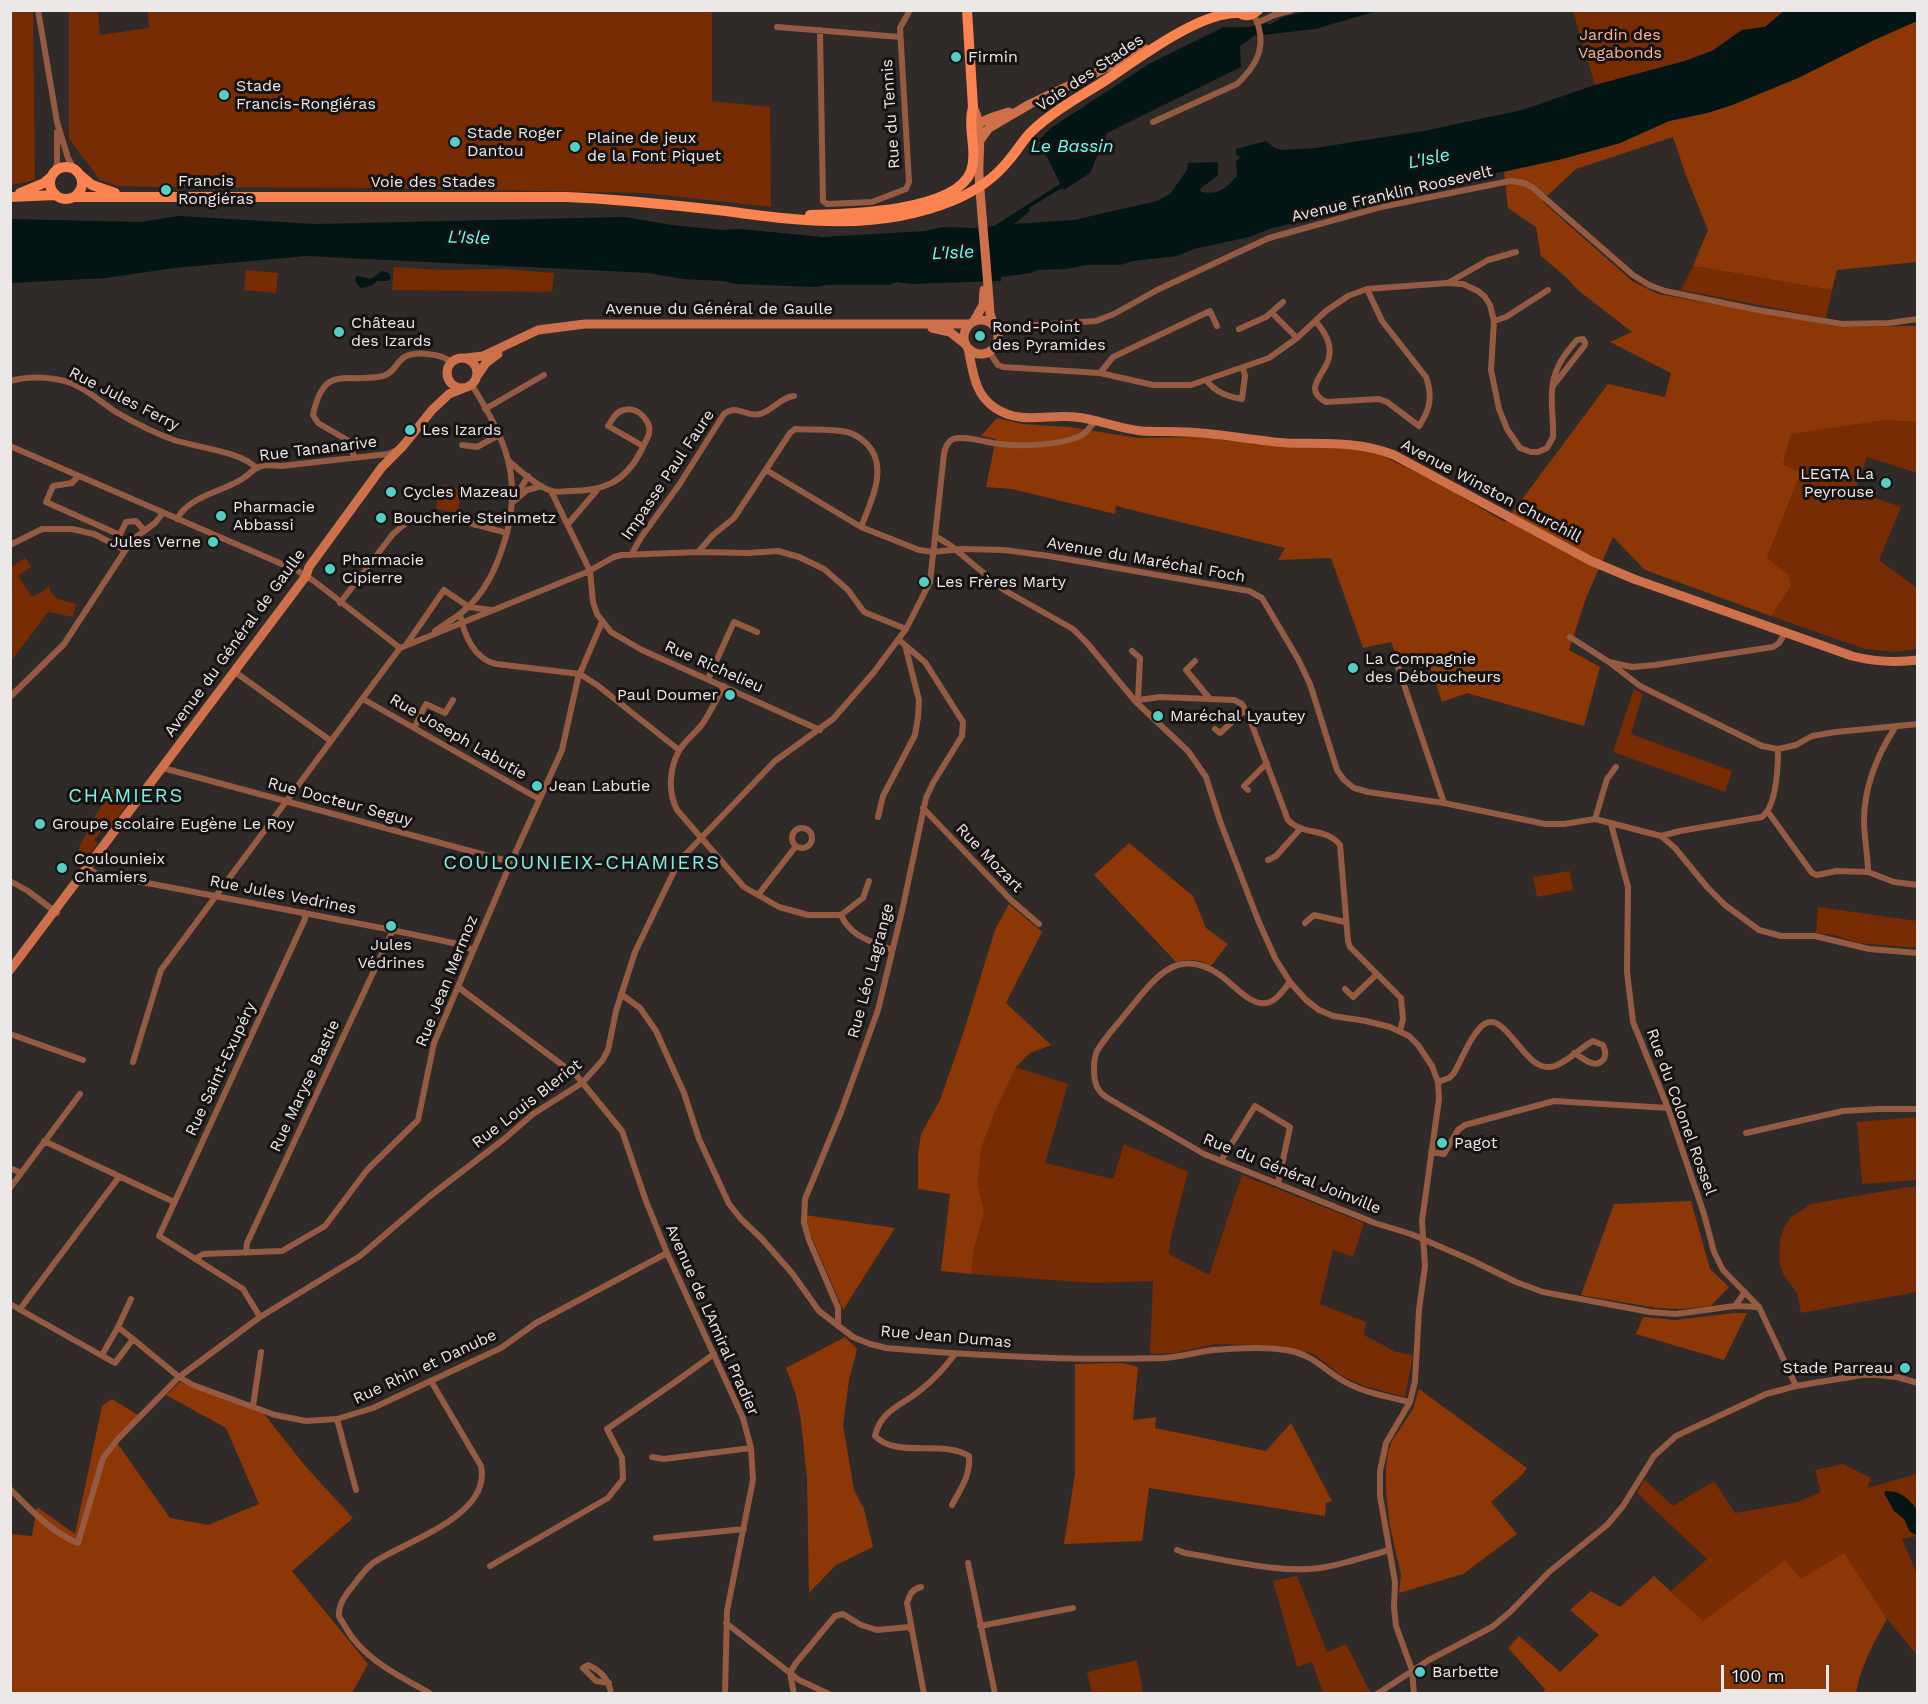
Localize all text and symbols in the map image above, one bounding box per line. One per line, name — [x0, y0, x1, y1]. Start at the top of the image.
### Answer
park label: Jardin des Vagabonds — [1578, 25, 1662, 63]
street label: Voie des Stades — [1033, 30, 1147, 116]
place label: Firmin — [968, 47, 1018, 67]
marker: Firmin — [949, 50, 963, 64]
street label: Rue du Tennis — [878, 58, 904, 170]
place label: Stade Francis-Rongiéras — [236, 76, 376, 114]
marker: Stade Francis-Rongiéras — [217, 88, 231, 102]
place label: Stade Roger Dantou — [467, 123, 562, 161]
place label: Plaine de jeux de la Font Piquet — [587, 128, 721, 166]
marker: Stade Roger Dantou — [448, 135, 462, 149]
water label: Le Bassin — [1030, 136, 1114, 158]
marker: Plaine de jeux de la Font Piquet — [568, 140, 582, 154]
water label: L'Isle — [1406, 144, 1452, 174]
street label: Avenue Franklin Roosevelt — [1290, 161, 1494, 227]
place label: Francis Rongiéras — [178, 171, 254, 209]
street label: Voie des Stades — [370, 172, 496, 192]
marker: Francis Rongiéras — [159, 183, 173, 197]
water label: L'Isle — [447, 226, 491, 250]
water label: L'Isle — [931, 241, 975, 265]
street label: Avenue du Général de Gaulle — [605, 299, 833, 319]
place label: Château des Izards — [351, 313, 431, 351]
place label: Rond-Point des Pyramides — [992, 317, 1106, 355]
marker: Château des Izards — [332, 325, 346, 339]
marker: Rond-Point des Pyramides — [973, 329, 987, 343]
street label: Rue Jules Ferry — [66, 363, 182, 435]
street label: Impasse Paul Faure — [617, 406, 719, 544]
place label: Les Izards — [422, 420, 501, 440]
marker: Les Izards — [403, 423, 417, 437]
street label: Rue Tananarive — [258, 432, 378, 466]
street label: Avenue Winston Churchill — [1397, 435, 1585, 547]
place label: LEGTA La Peyrouse — [1800, 464, 1874, 502]
marker: LEGTA La Peyrouse — [1879, 476, 1893, 490]
place label: Cycles Mazeau — [403, 482, 518, 502]
marker: Cycles Mazeau — [384, 485, 398, 499]
place label: Pharmacie Abbassi — [233, 497, 315, 535]
place label: Boucherie Steinmetz — [393, 508, 556, 528]
marker: Pharmacie Abbassi — [214, 509, 228, 523]
marker: Boucherie Steinmetz — [374, 511, 388, 525]
place label: Jules Verne — [110, 532, 201, 552]
street label: Avenue du Maréchal Foch — [1045, 533, 1247, 587]
marker: Jules Verne — [206, 535, 220, 549]
street label: Avenue du Général de Gaulle — [160, 545, 310, 741]
place label: Pharmacie Cipierre — [342, 550, 424, 588]
marker: Pharmacie Cipierre — [323, 562, 337, 576]
place label: Les Frères Marty — [936, 572, 1066, 592]
marker: Les Frères Marty — [917, 575, 931, 589]
street label: Rue Richelieu — [662, 637, 766, 697]
place label: La Compagnie des Déboucheurs — [1365, 649, 1501, 687]
marker: La Compagnie des Déboucheurs — [1346, 661, 1360, 675]
place label: Paul Doumer — [617, 685, 718, 705]
marker: Paul Doumer — [723, 688, 737, 702]
street label: Rue Joseph Labutie — [386, 690, 530, 784]
place label: Maréchal Lyautey — [1170, 706, 1305, 726]
marker: Maréchal Lyautey — [1151, 709, 1165, 723]
street label: Rue Docteur Seguy — [266, 773, 414, 831]
place label: Jean Labutie — [549, 776, 650, 796]
marker: Jean Labutie — [530, 779, 544, 793]
district label: CHAMIERS — [68, 784, 184, 808]
place label: Groupe scolaire Eugène Le Roy — [52, 814, 294, 834]
marker: Groupe scolaire Eugène Le Roy — [33, 817, 47, 831]
street label: Rue Mozart — [951, 820, 1027, 896]
place label: Coulounieix Chamiers — [74, 849, 165, 887]
district label: COULOUNIEIX-CHAMIERS — [443, 851, 721, 875]
marker: Coulounieix Chamiers — [55, 861, 69, 875]
street label: Rue Jules Vedrines — [208, 871, 358, 919]
street label: Rue Léo Lagrange — [844, 901, 898, 1041]
street label: Rue Jean Mermoz — [412, 912, 482, 1050]
marker: Jules Védrines — [384, 919, 398, 933]
place label: Jules Védrines — [357, 935, 425, 973]
street label: Rue Saint-Exupéry — [182, 999, 260, 1139]
street label: Rue Maryse Bastie — [266, 1017, 344, 1155]
street label: Rue du Colonel Rossel — [1642, 1026, 1720, 1198]
street label: Rue Louis Bleriot — [468, 1055, 586, 1153]
street label: Rue du Général Joinville — [1200, 1129, 1384, 1219]
place label: Pagot — [1454, 1133, 1497, 1153]
marker: Pagot — [1435, 1136, 1449, 1150]
street label: Avenue de L'Amiral Pradier — [661, 1221, 763, 1419]
street label: Rue Jean Dumas — [880, 1322, 1012, 1352]
street label: Rue Rhin et Danube — [350, 1325, 500, 1409]
place label: Stade Parreau — [1782, 1358, 1893, 1378]
marker: Stade Parreau — [1898, 1361, 1912, 1375]
scale bar — [1724, 1653, 1832, 1691]
place label: Barbette — [1432, 1662, 1499, 1682]
marker: Barbette — [1413, 1665, 1427, 1679]
text: 100 m — [1732, 1665, 1785, 1686]

